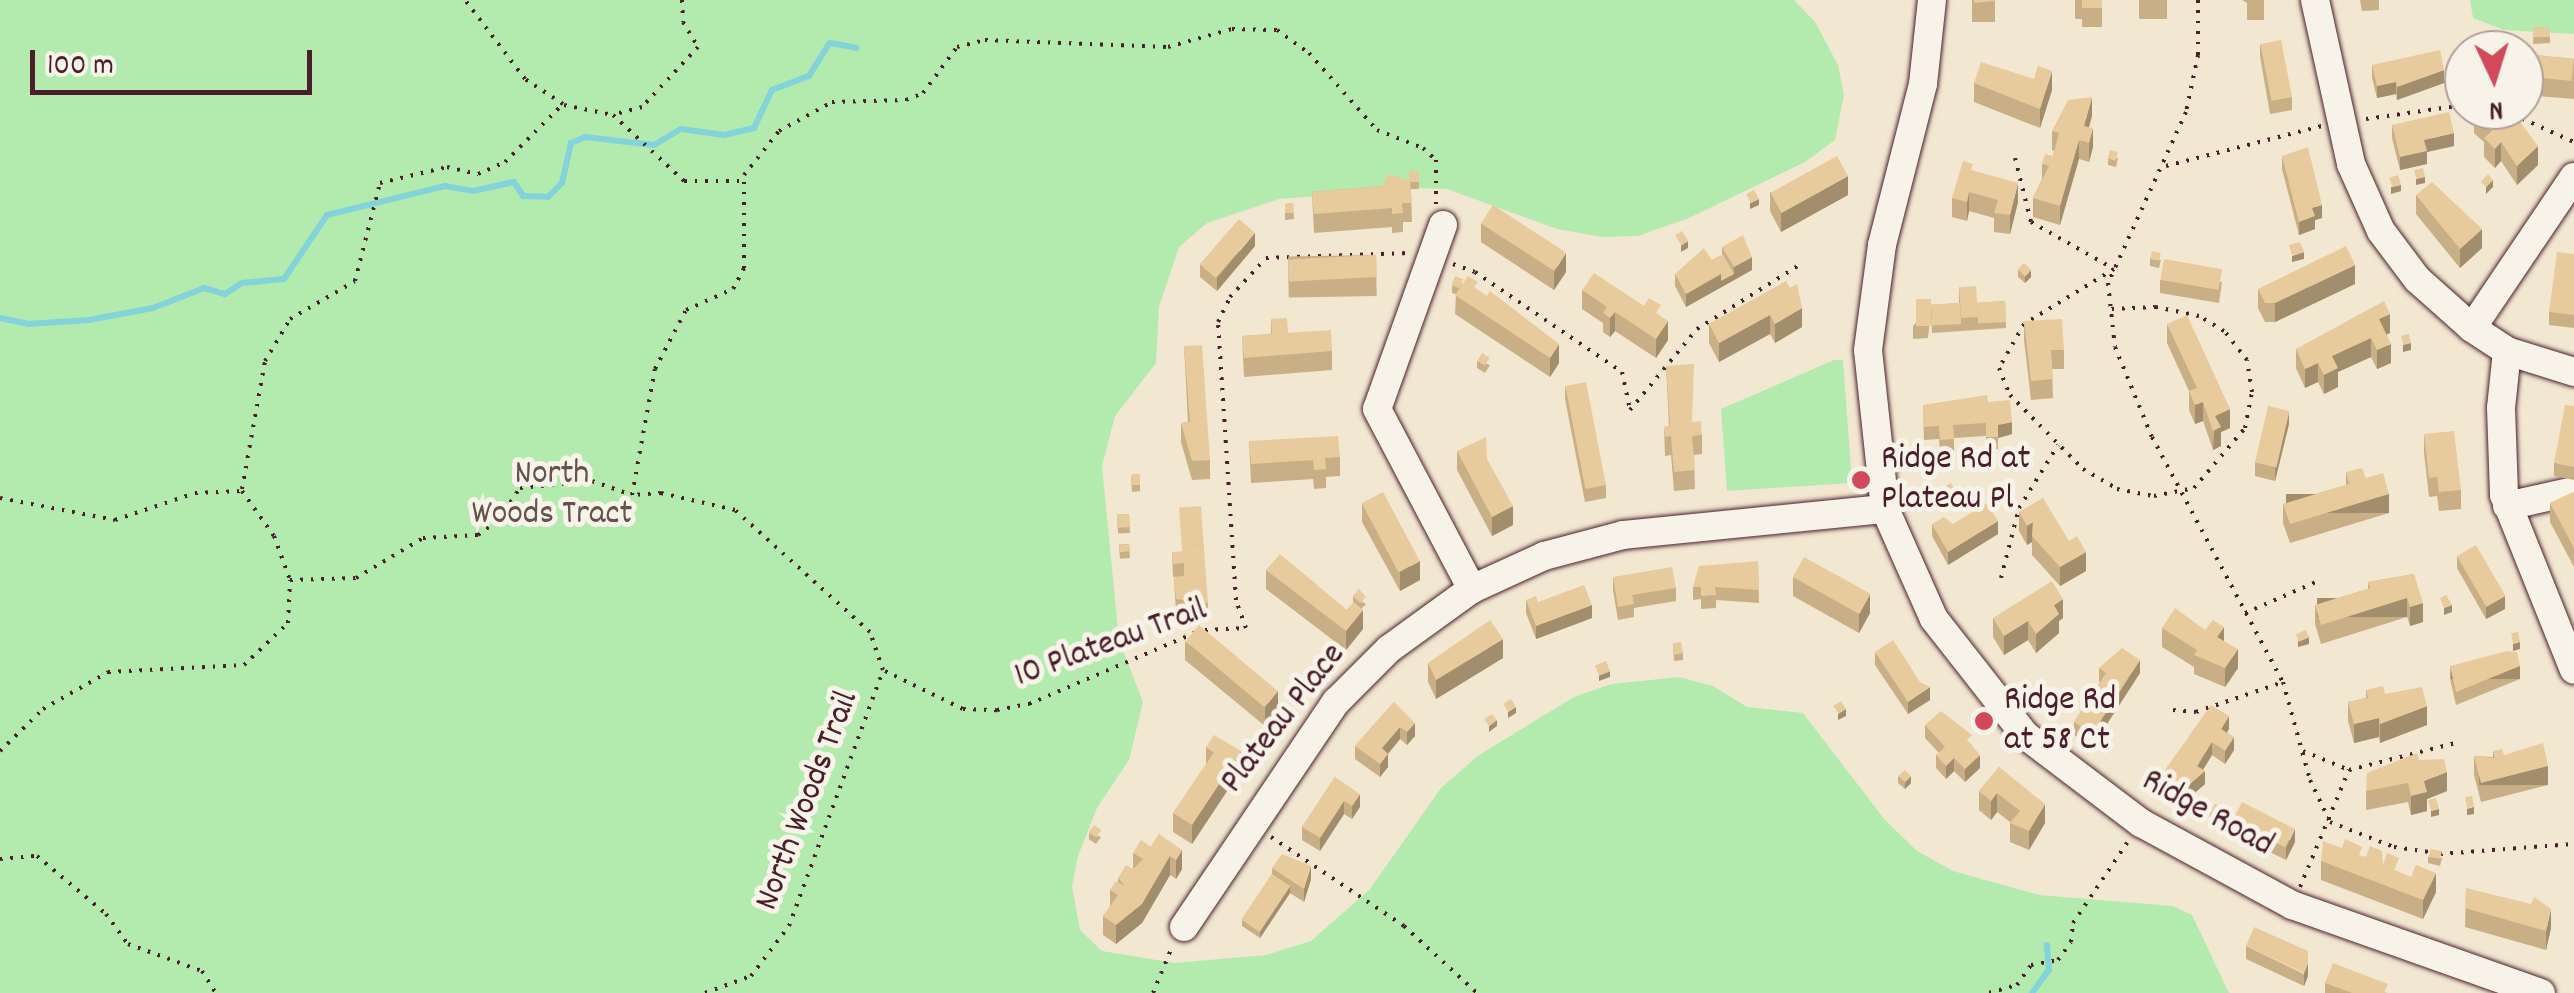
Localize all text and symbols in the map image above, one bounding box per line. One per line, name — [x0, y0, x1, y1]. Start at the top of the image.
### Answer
scale bar — [35, 30, 318, 92]
north arrow — [2444, 30, 2544, 130]
text: 100 m — [47, 46, 114, 89]
text: N — [2488, 87, 2504, 128]
place label: Ridge Rd at Plateau Pl — [1881, 439, 2030, 521]
park label: North Woods Tract — [472, 454, 632, 536]
marker: Ridge Rd at Plateau Pl — [1850, 469, 1872, 491]
street label: 10 Plateau Trail — [1009, 590, 1213, 698]
street label: Plateau Place — [1212, 636, 1356, 802]
place label: Ridge Rd at 58 Ct — [2004, 680, 2116, 762]
street label: North Woods Trail — [747, 685, 869, 917]
marker: Ridge Rd at 58 Ct — [1973, 710, 1995, 732]
street label: Ridge Road — [2134, 761, 2280, 867]

